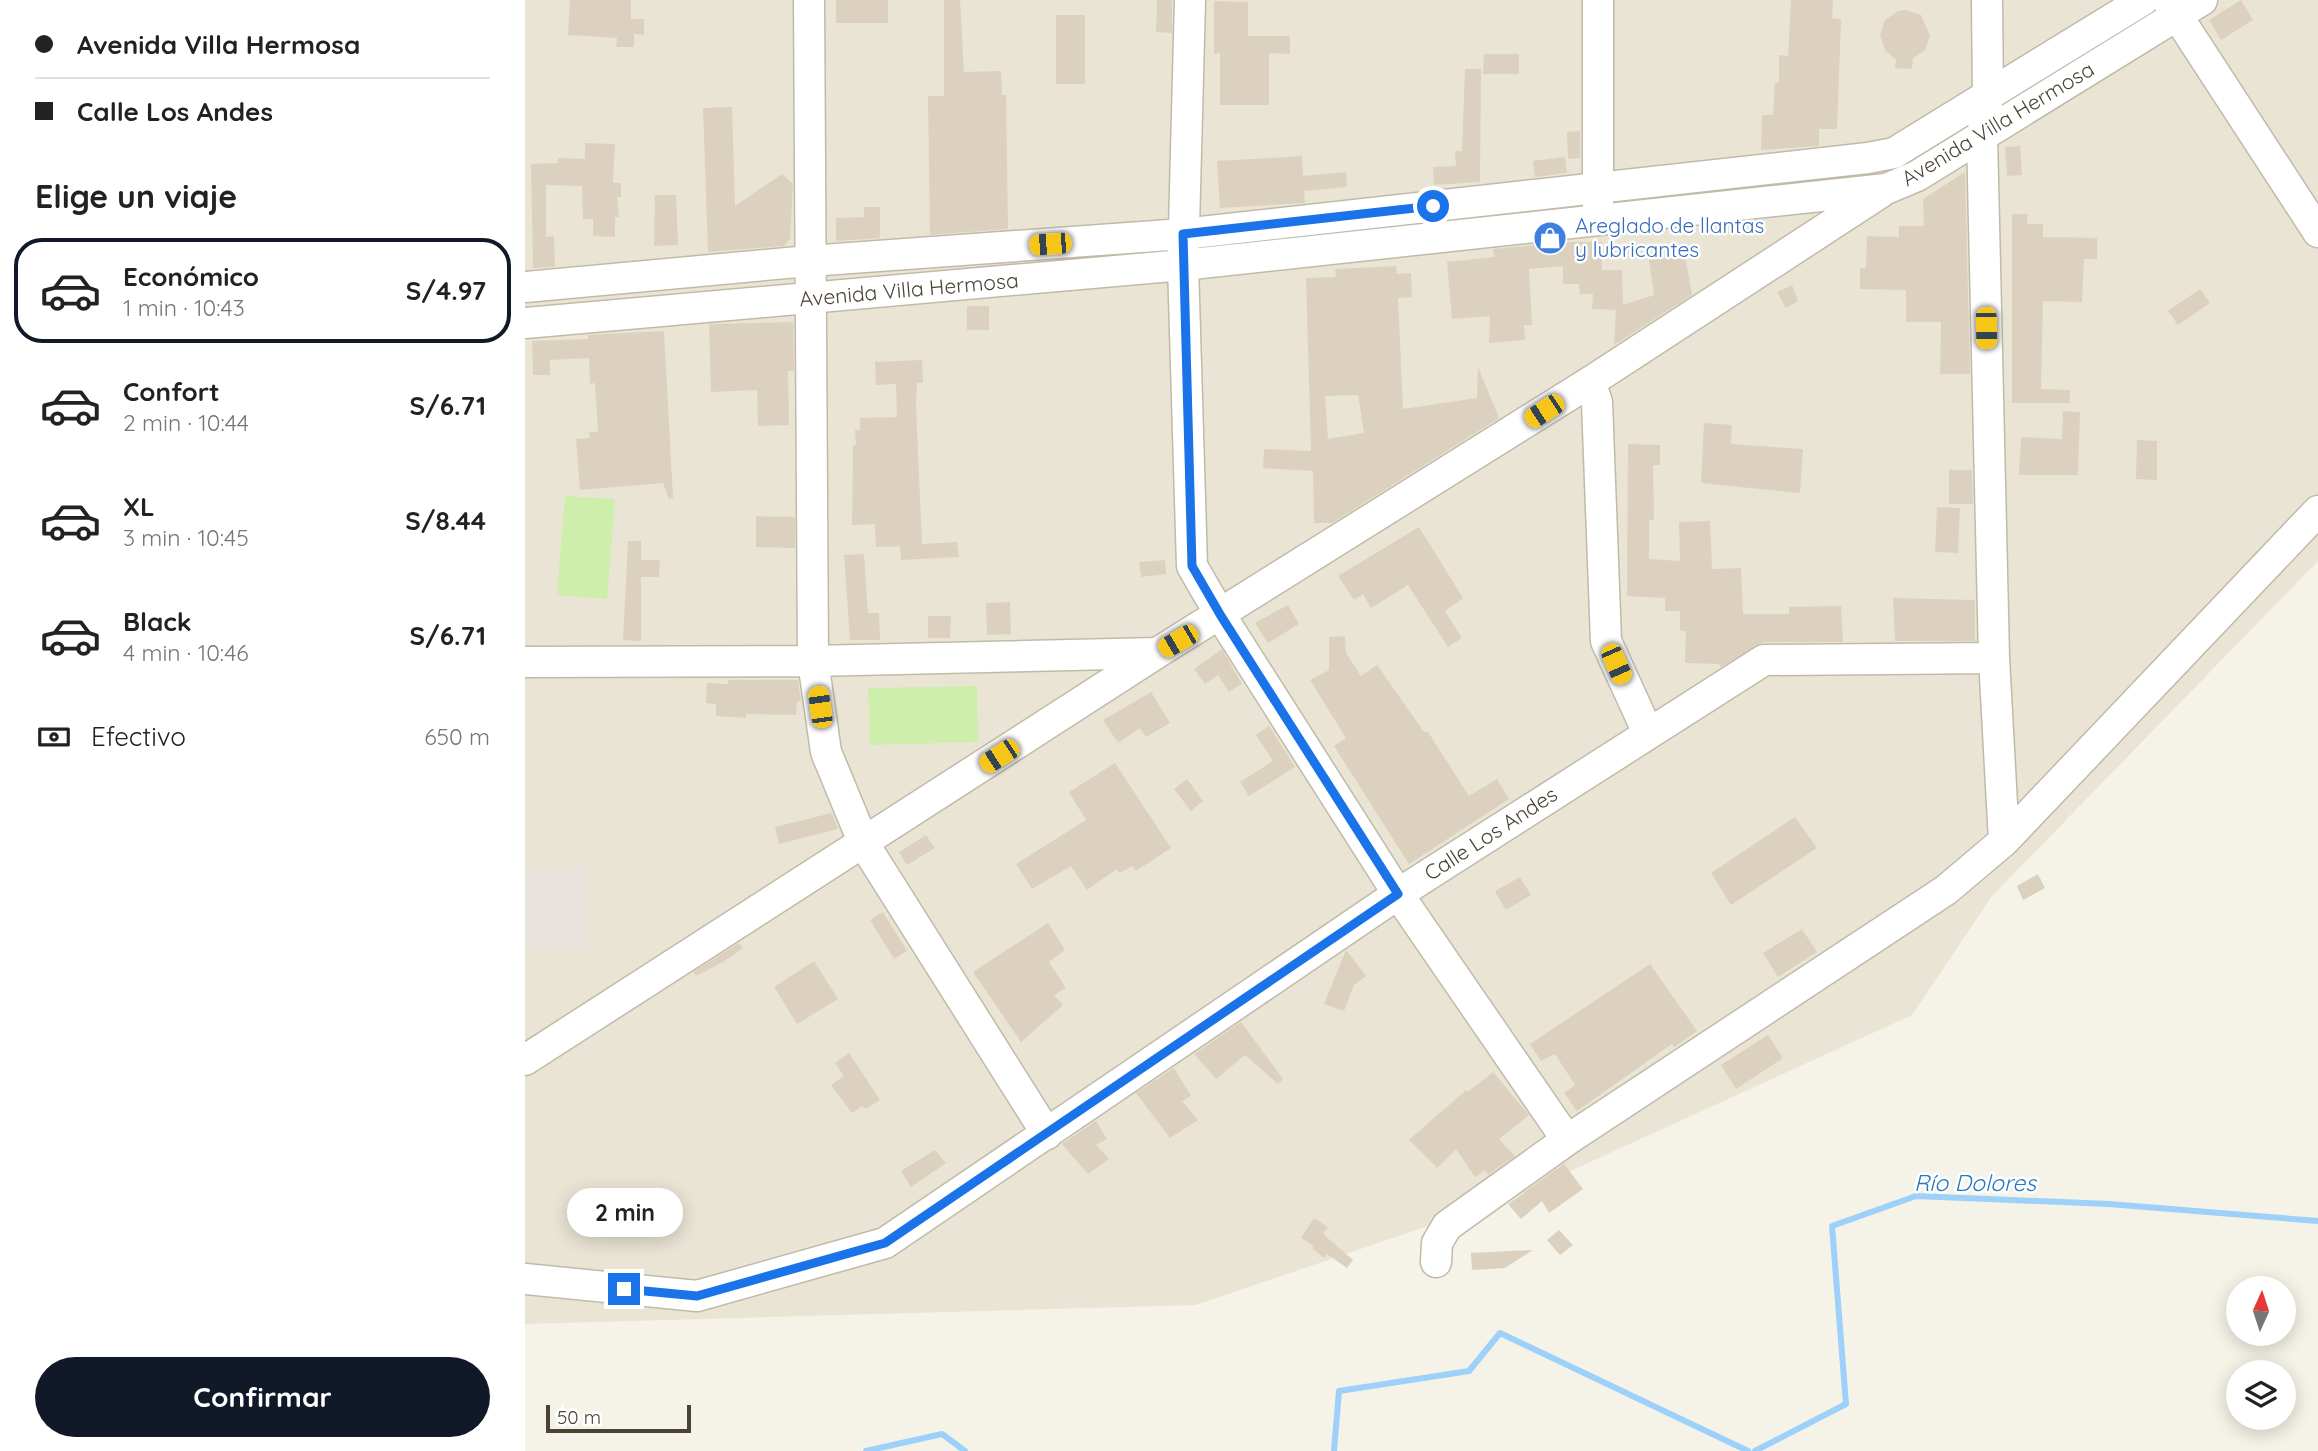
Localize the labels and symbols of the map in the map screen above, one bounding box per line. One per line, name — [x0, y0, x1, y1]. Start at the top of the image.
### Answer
street label: Avenida Villa Hermosa — [1897, 55, 2098, 191]
route start — [1417, 190, 1449, 222]
place label: Areglado de llantas y lubricantes — [1575, 212, 1764, 262]
shop icon: Areglado de llantas y lubricantes — [1531, 219, 1569, 257]
car — [1029, 232, 1072, 256]
street label: Avenida Villa Hermosa — [798, 266, 1020, 312]
car — [1976, 307, 1997, 349]
car — [1521, 391, 1568, 431]
car — [1155, 621, 1202, 661]
car — [1598, 641, 1635, 687]
car — [807, 685, 834, 729]
car — [976, 736, 1023, 776]
street label: Calle Los Andes — [1419, 781, 1562, 886]
water label: Río Dolores — [1914, 1168, 2038, 1197]
callout: 2 min — [566, 1188, 682, 1236]
route end — [608, 1273, 640, 1305]
north arrow — [2226, 1276, 2296, 1346]
scale bar — [546, 1402, 691, 1434]

